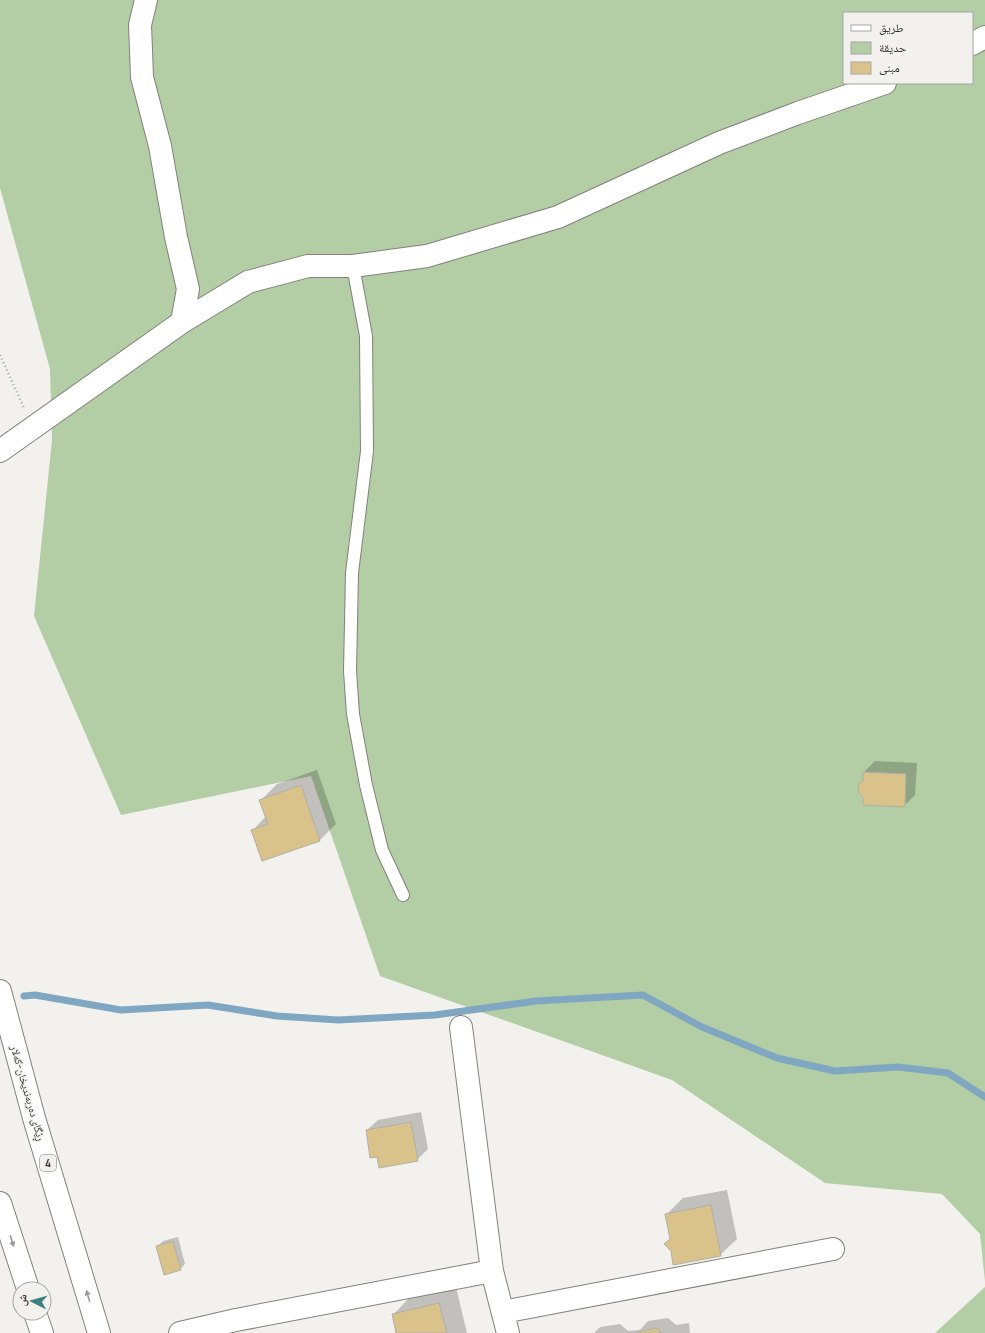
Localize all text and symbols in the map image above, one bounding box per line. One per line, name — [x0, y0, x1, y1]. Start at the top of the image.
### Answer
legend — [843, 12, 973, 84]
text: طريق — [879, 19, 904, 36]
text: حديقة — [879, 39, 907, 56]
text: مبنى — [879, 59, 900, 76]
street label: ڕێگای دەربەندیخان-کەلار — [5, 1042, 49, 1143]
road number: 4 — [40, 1155, 56, 1171]
one-way arrow — [9, 1235, 15, 1247]
north arrow — [12, 1281, 52, 1321]
one-way arrow — [85, 1289, 91, 1301]
text: ش — [13, 1293, 31, 1307]

